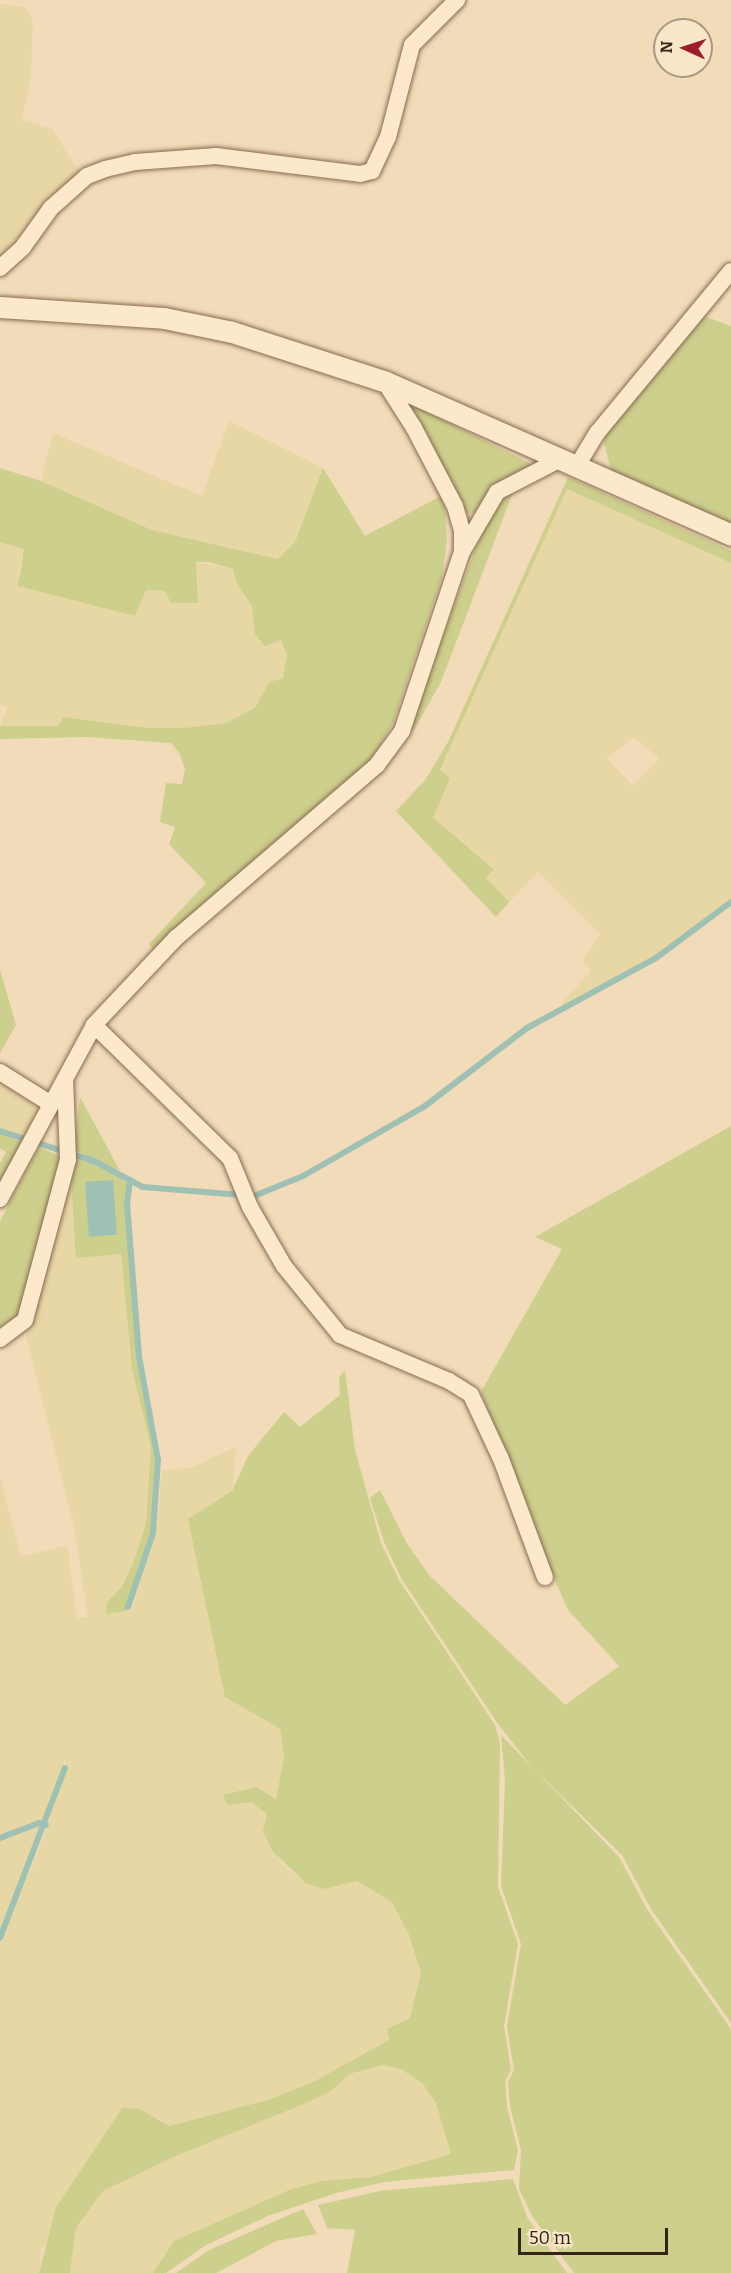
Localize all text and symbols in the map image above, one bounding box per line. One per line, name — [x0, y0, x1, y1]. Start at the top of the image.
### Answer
north arrow — [653, 18, 713, 78]
text: N — [657, 40, 676, 54]
scale bar — [521, 2216, 671, 2254]
text: 50 m — [529, 2227, 571, 2249]

